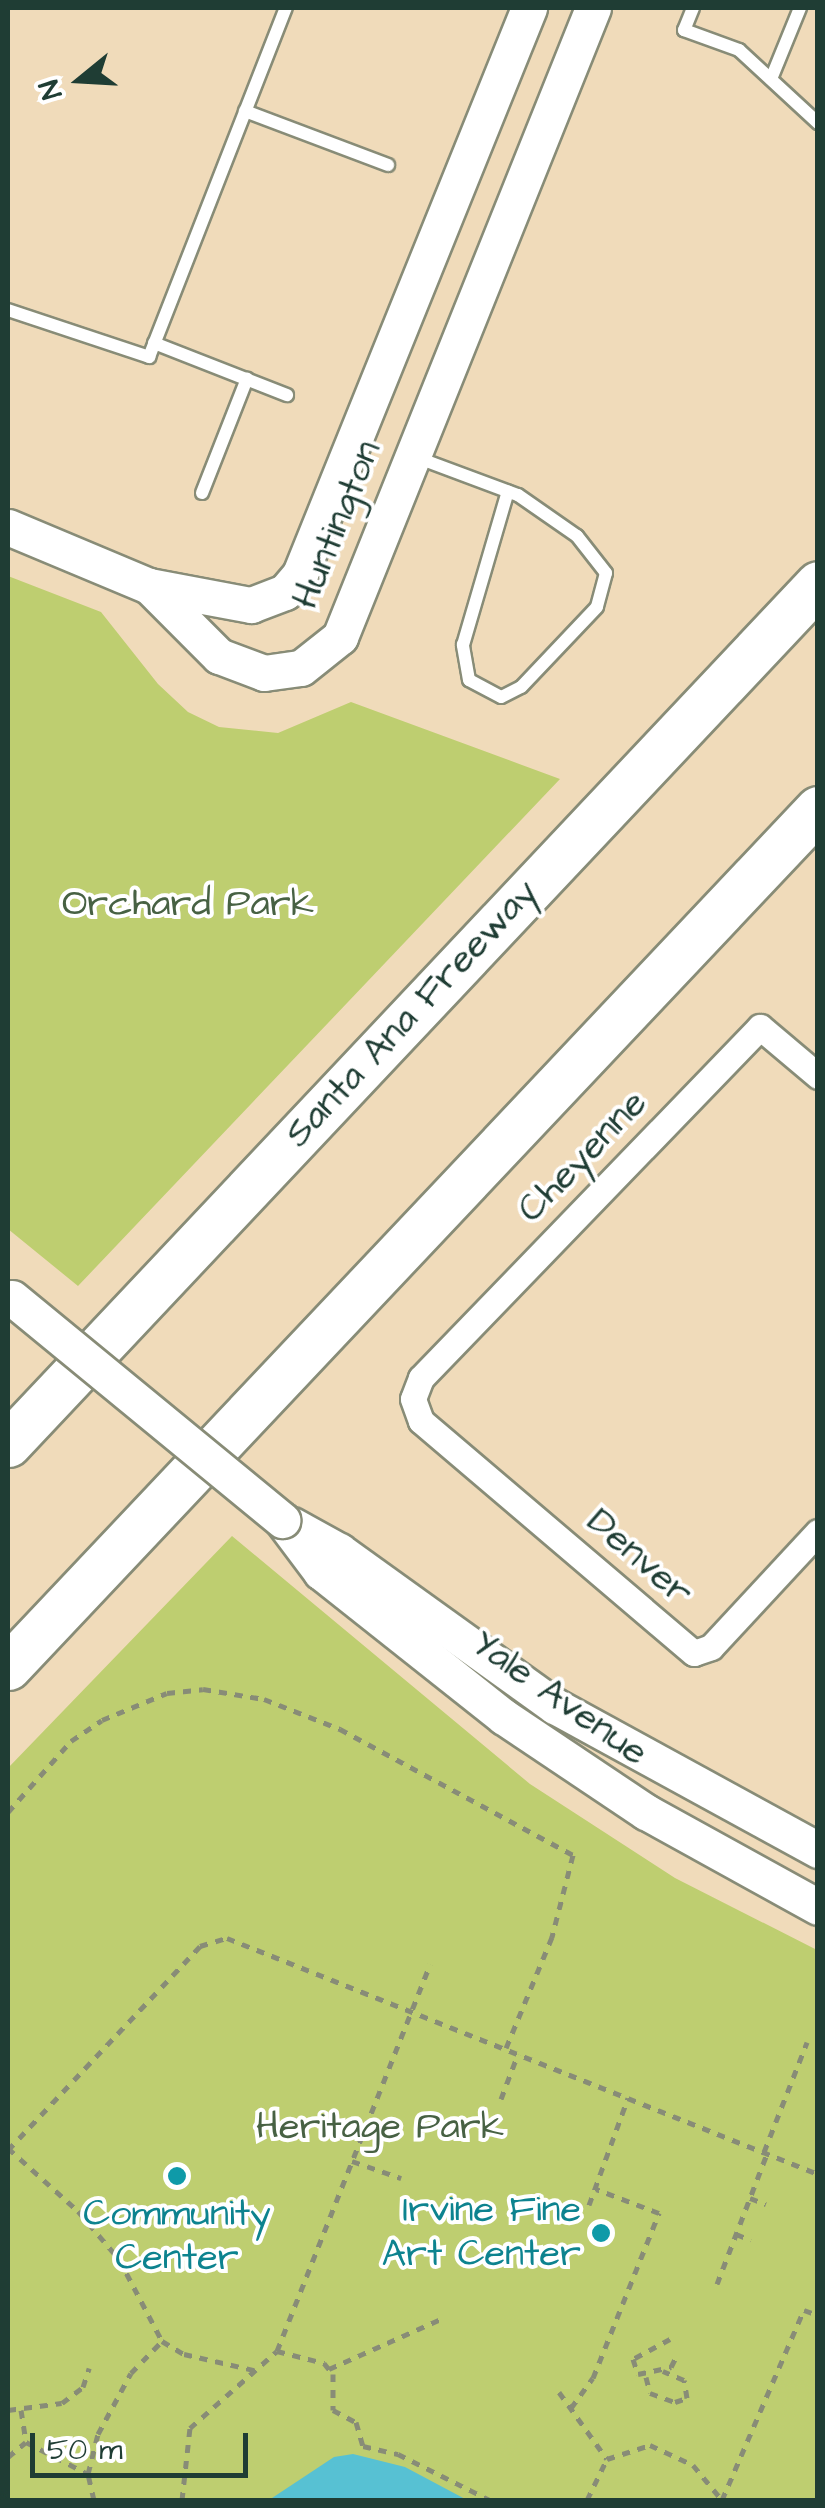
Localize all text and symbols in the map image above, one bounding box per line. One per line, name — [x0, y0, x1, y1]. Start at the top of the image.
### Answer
north arrow — [30, 30, 130, 130]
text: N — [30, 75, 72, 104]
street label: Huntington — [284, 435, 392, 615]
street label: Santa Ana Freeway — [276, 871, 548, 1157]
park label: Orchard Park — [62, 882, 314, 928]
street label: Cheyenne — [509, 1081, 657, 1233]
street label: Denver — [577, 1500, 701, 1616]
street label: Yale Avenue — [462, 1622, 656, 1776]
park label: Heritage Park — [256, 2105, 504, 2151]
marker: Community Center — [166, 2165, 188, 2187]
place label: Irvine Fine Art Center — [382, 2188, 581, 2278]
place label: Community Center — [83, 2192, 271, 2282]
marker: Irvine Fine Art Center — [590, 2222, 612, 2244]
scale bar — [35, 2413, 252, 2475]
text: 50 m — [47, 2429, 123, 2471]

